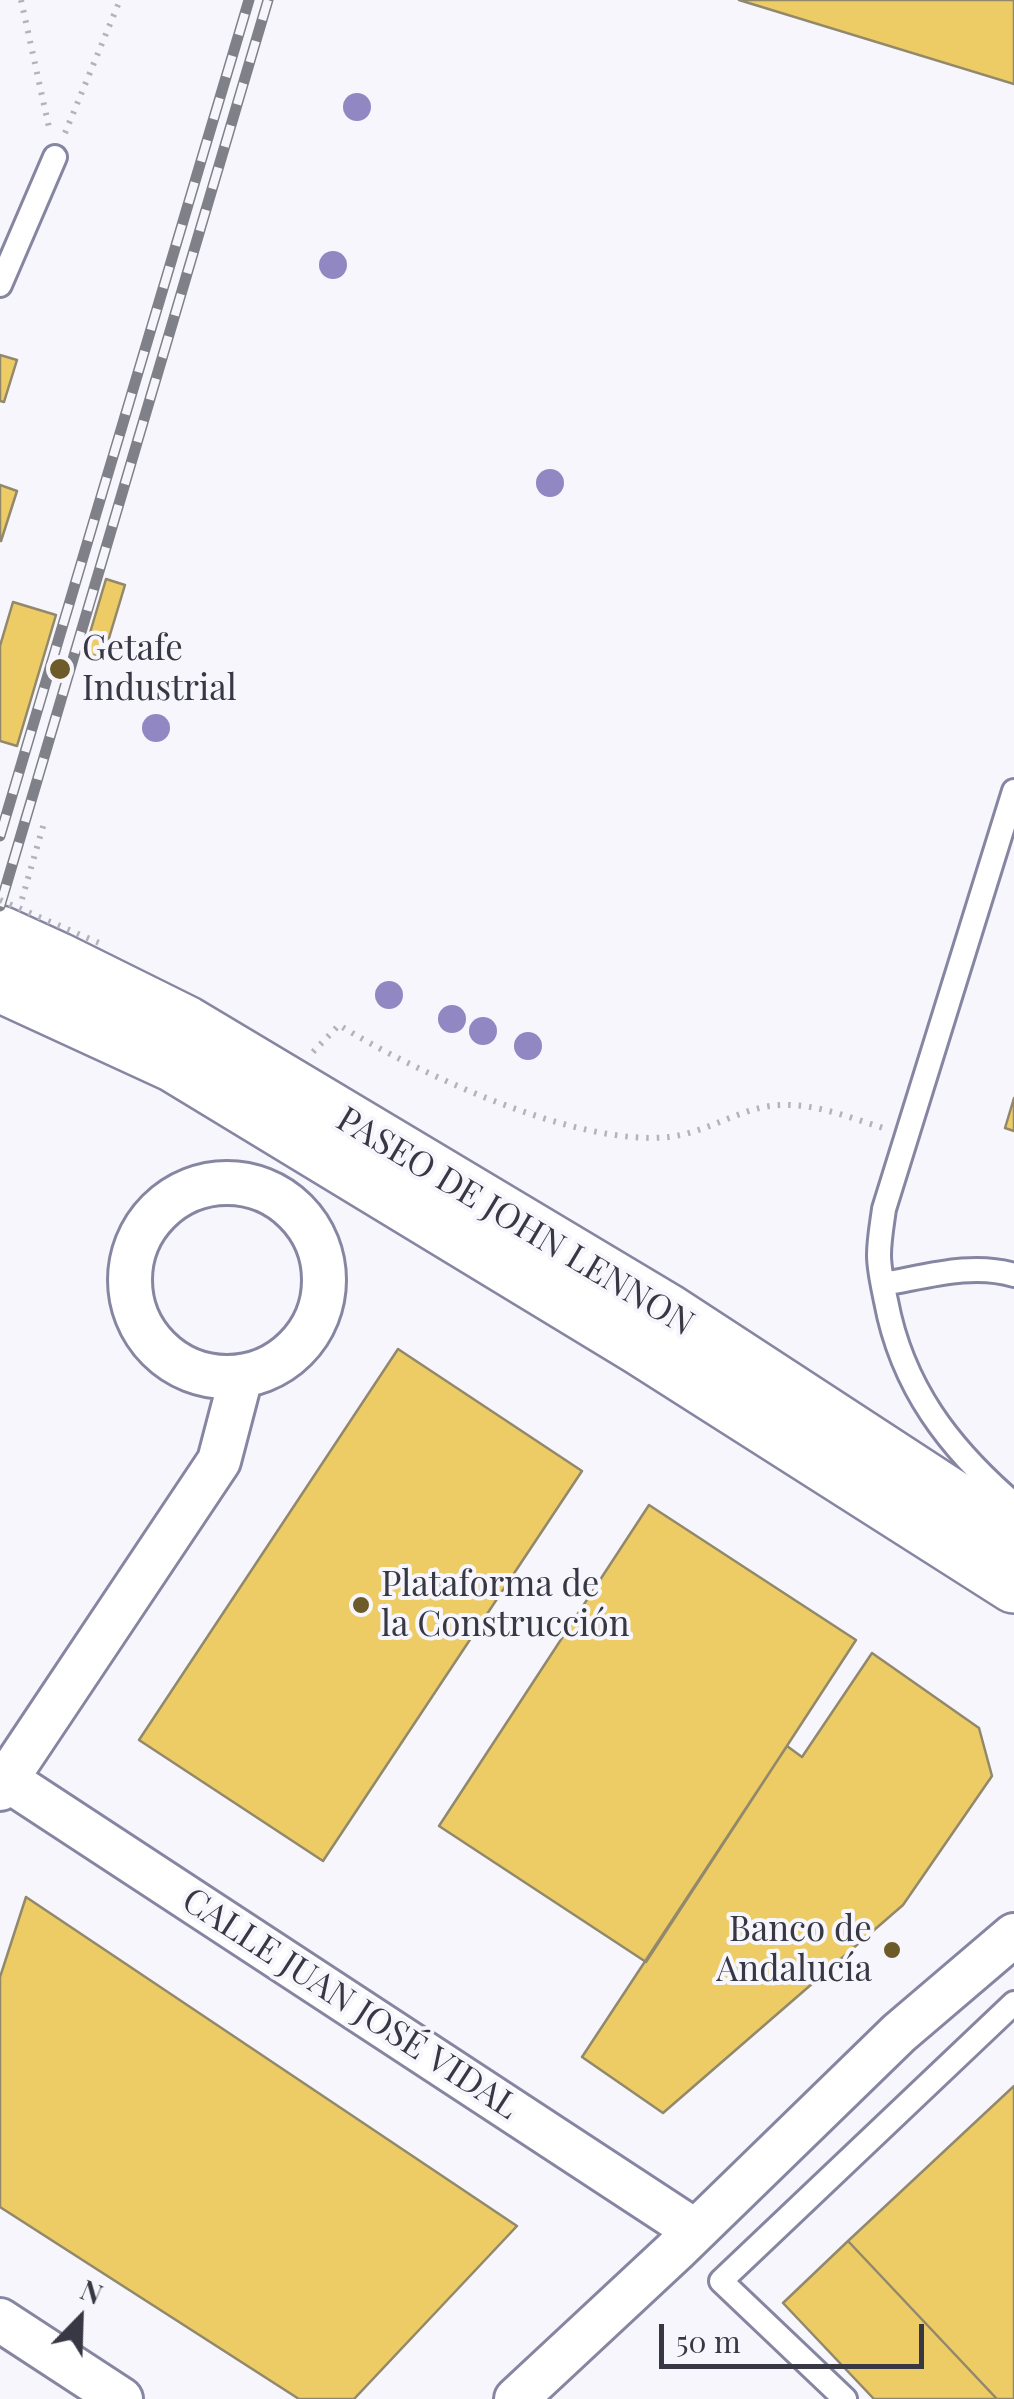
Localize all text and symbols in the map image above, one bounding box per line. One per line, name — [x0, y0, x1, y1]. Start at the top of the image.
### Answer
place label: Getafe Industrial — [82, 628, 237, 710]
marker: Getafe Industrial — [47, 656, 73, 682]
street label: PASEO DE JOHN LENNON — [329, 1099, 701, 1345]
place label: Plataforma de la Construcción — [381, 1564, 630, 1646]
marker: Plataforma de la Construcción — [350, 1594, 372, 1616]
street label: CALLE JUAN JOSÉ VIDAL — [174, 1880, 526, 2128]
place label: Banco de Andalucía — [716, 1909, 872, 1991]
marker: Banco de Andalucía — [881, 1939, 903, 1961]
north arrow — [30, 2269, 130, 2369]
text: N — [75, 2270, 108, 2312]
scale bar — [664, 2304, 929, 2366]
text: 50 m — [676, 2321, 741, 2361]

